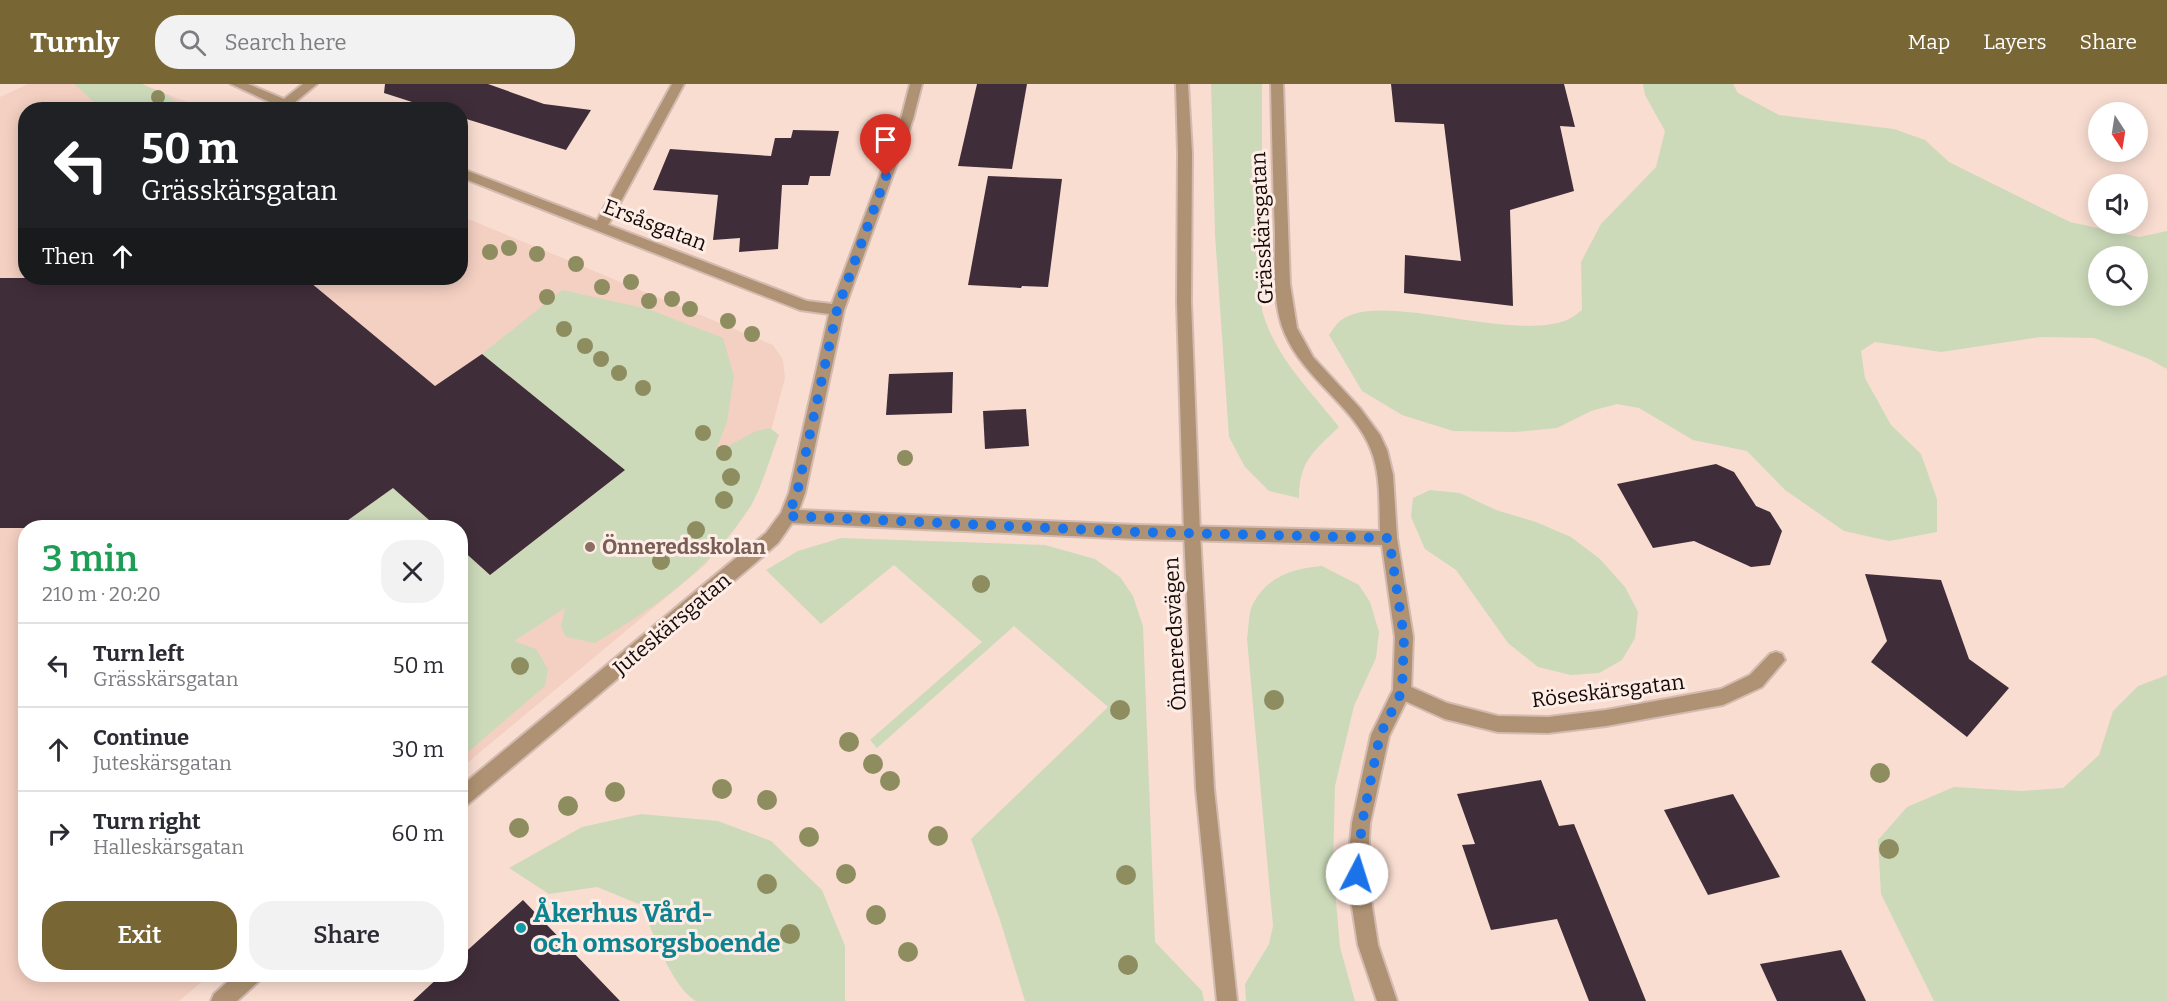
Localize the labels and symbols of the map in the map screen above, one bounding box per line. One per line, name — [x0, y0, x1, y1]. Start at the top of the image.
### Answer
north arrow — [2088, 102, 2148, 162]
pin — [860, 114, 911, 176]
street label: Grässkärsgatan — [1245, 151, 1279, 305]
street label: Ersåsgatan — [600, 193, 710, 257]
place label: Önneredsskolan — [602, 533, 766, 560]
marker: Önneredsskolan — [583, 540, 597, 554]
street label: Önneredsvägen — [1158, 556, 1192, 712]
street label: Juteskärsgatan — [607, 567, 736, 681]
street label: Röseskärsgatan — [1530, 669, 1686, 713]
position arrow — [1325, 842, 1389, 906]
place label: Åkerhus Vård- och omsorgsboende — [533, 897, 781, 959]
marker: Åkerhus Vård- och omsorgsboende — [514, 921, 528, 935]

